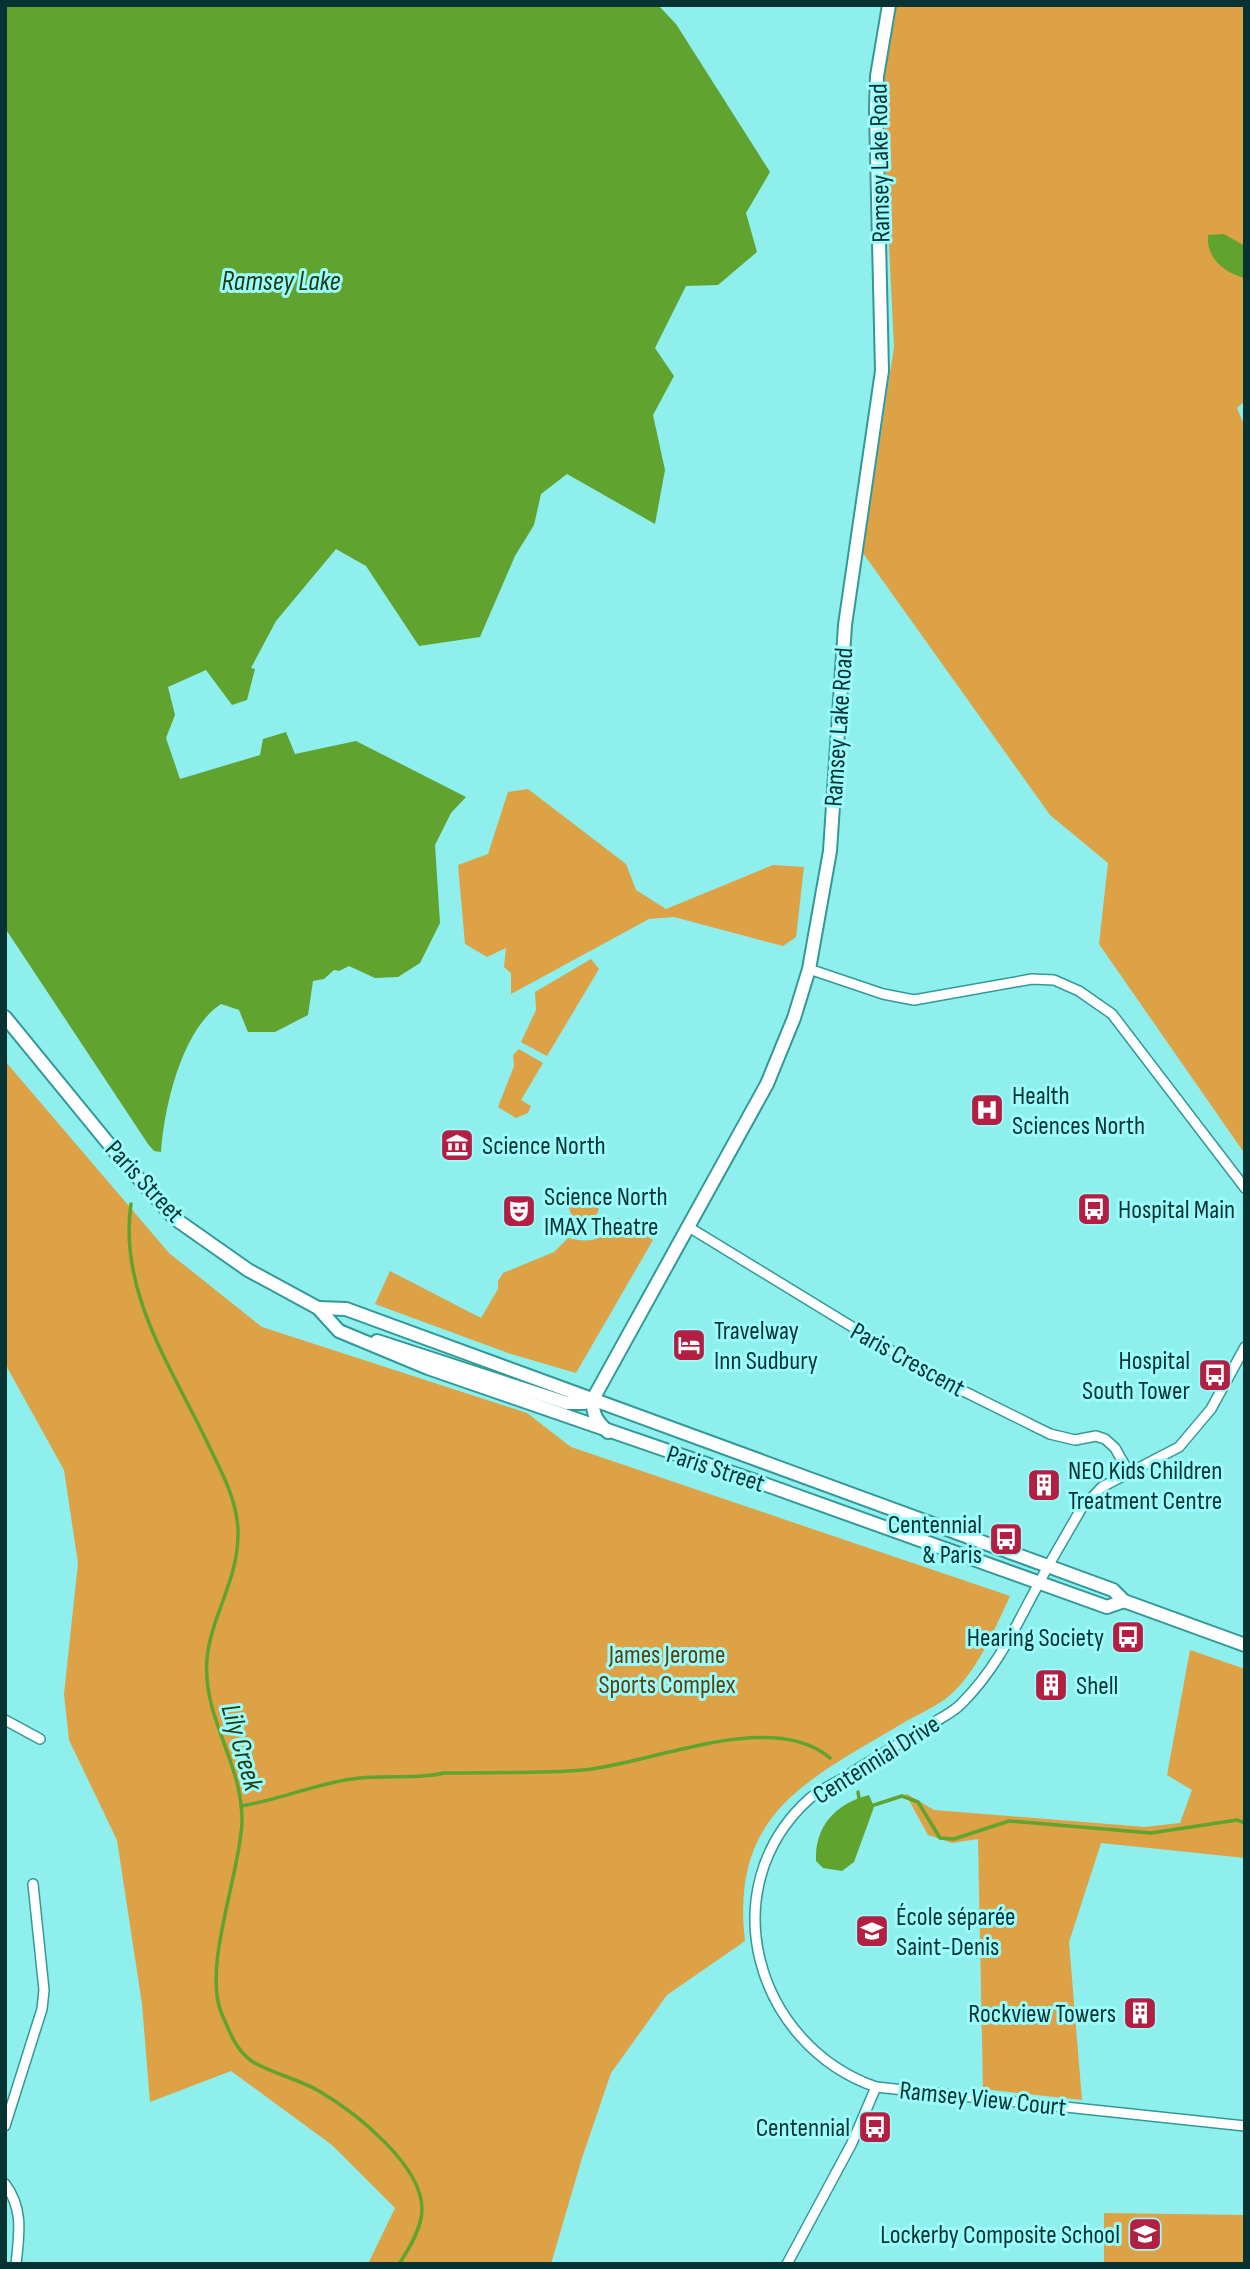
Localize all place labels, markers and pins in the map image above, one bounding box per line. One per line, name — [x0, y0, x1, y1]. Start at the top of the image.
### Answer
place label: Health Sciences North — [1012, 1081, 1145, 1142]
hospital icon: Health Sciences North — [968, 1091, 1006, 1129]
museum icon: Science North — [438, 1126, 476, 1164]
place label: Science North — [482, 1131, 606, 1162]
place label: Science North IMAX Theatre — [544, 1182, 668, 1243]
bus stop icon: Hospital Main — [1075, 1190, 1113, 1228]
theatre icon: Science North IMAX Theatre — [500, 1192, 538, 1230]
place label: Hospital Main — [1118, 1195, 1235, 1226]
place label: Travelway Inn Sudbury — [714, 1316, 818, 1377]
hotel icon: Travelway Inn Sudbury — [670, 1326, 708, 1364]
place label: Hospital South Tower — [1082, 1346, 1191, 1407]
bus stop icon: Hospital South Tower — [1196, 1356, 1234, 1394]
place label: NEO Kids Children Treatment Centre — [1068, 1456, 1222, 1517]
building icon: NEO Kids Children Treatment Centre — [1025, 1466, 1063, 1504]
place label: Centennial & Paris — [888, 1510, 982, 1571]
bus stop icon: Centennial & Paris — [987, 1520, 1025, 1558]
bus stop icon: Hearing Society — [1109, 1618, 1147, 1656]
place label: Hearing Society — [967, 1623, 1104, 1654]
building icon: Shell — [1032, 1666, 1070, 1704]
place label: Shell — [1076, 1671, 1118, 1702]
place label: École séparée Saint-Denis — [896, 1902, 1016, 1963]
school or university icon: École séparée Saint-Denis — [853, 1912, 891, 1950]
building icon: Rockview Towers — [1121, 1994, 1159, 2032]
place label: Rockview Towers — [968, 1999, 1116, 2030]
bus stop icon: Centennial — [856, 2108, 894, 2146]
place label: Centennial — [756, 2113, 850, 2144]
school or university icon: Lockerby Composite School — [1126, 2215, 1164, 2253]
place label: Lockerby Composite School — [880, 2220, 1120, 2251]

